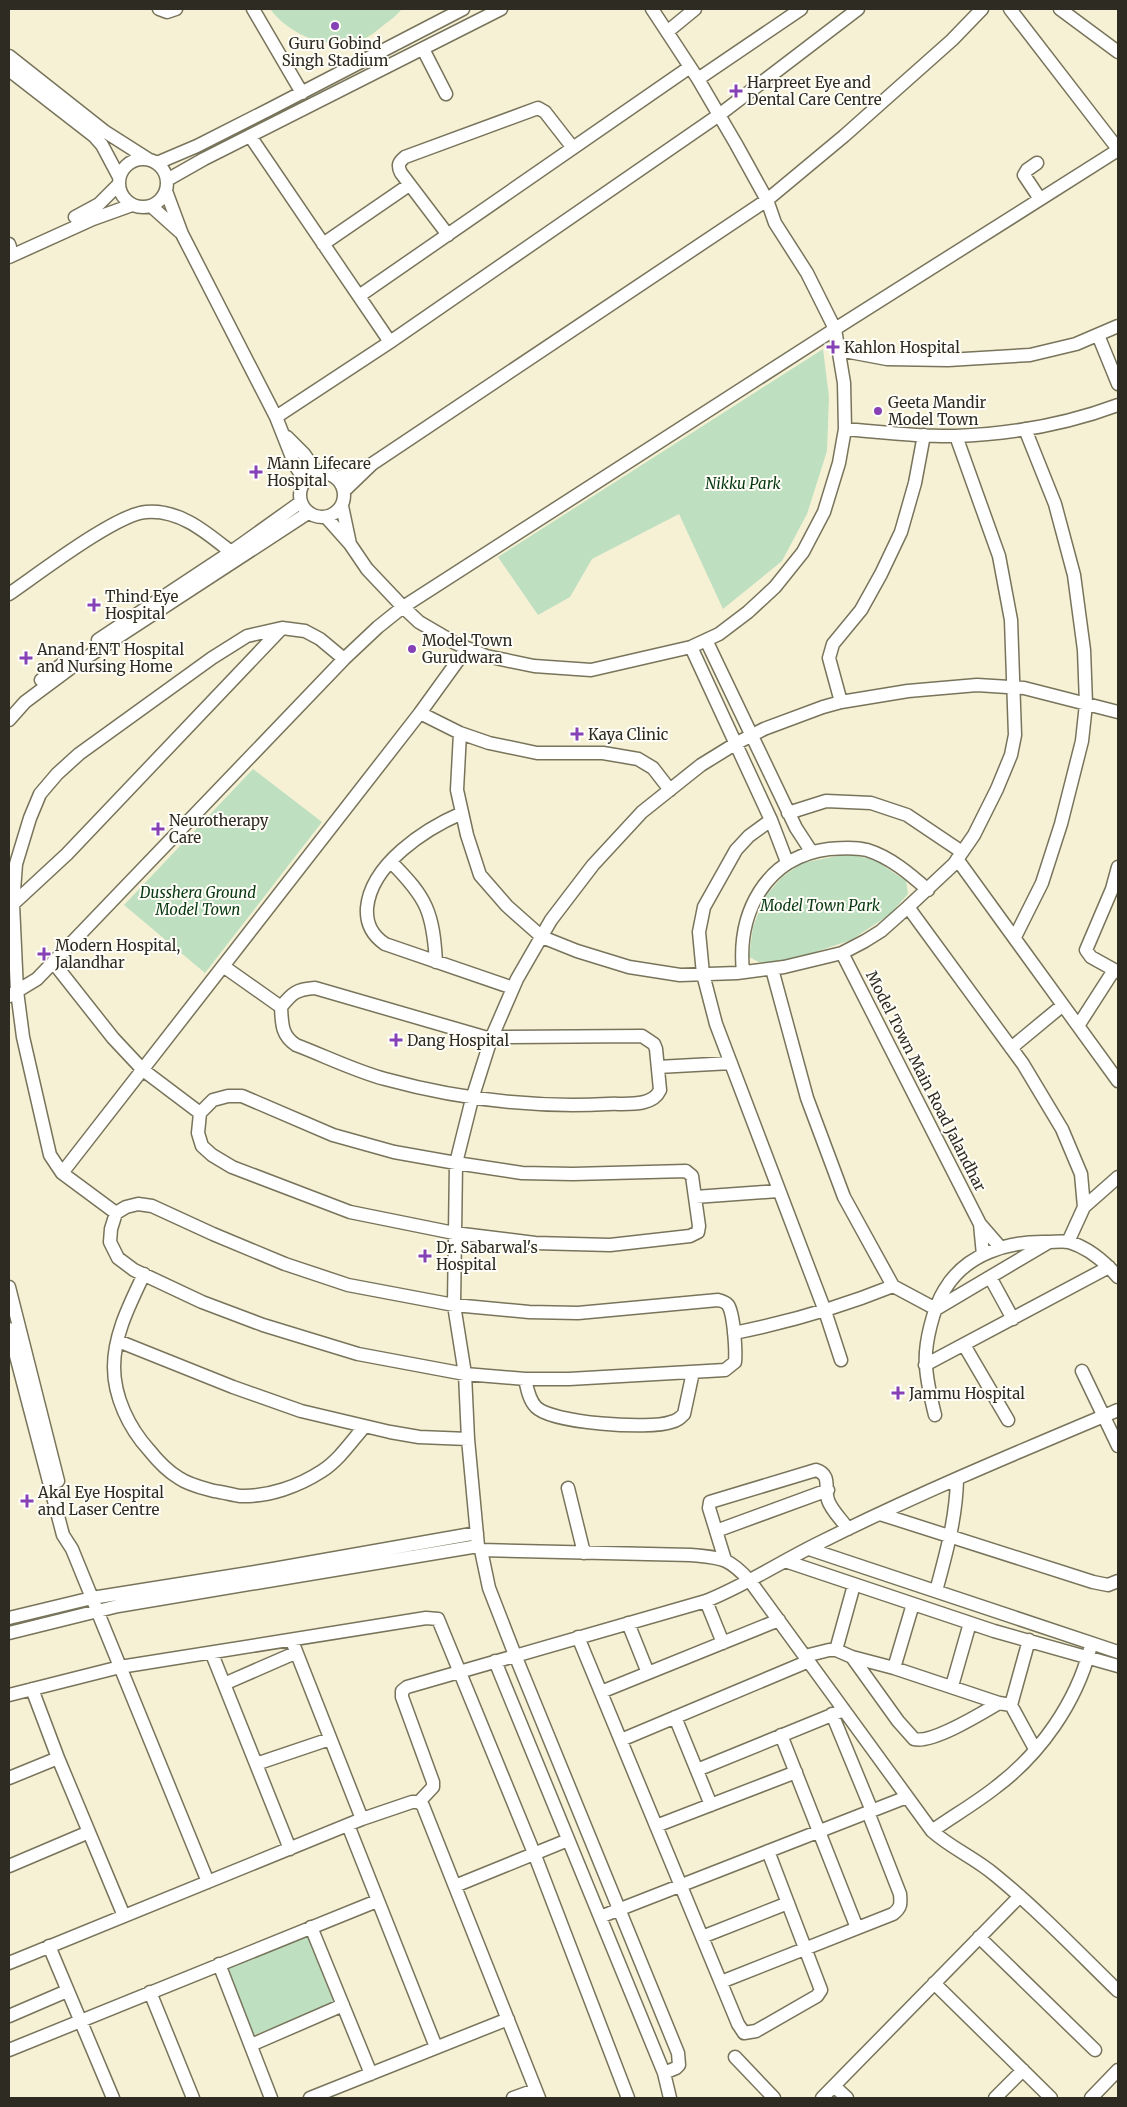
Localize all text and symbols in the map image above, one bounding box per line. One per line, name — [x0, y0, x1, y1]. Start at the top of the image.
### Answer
marker: Guru Gobind Singh Stadium — [329, 20, 341, 32]
place label: Guru Gobind Singh Stadium — [282, 34, 388, 70]
place label: Harpreet Eye and Dental Care Centre — [747, 73, 882, 109]
marker: Harpreet Eye and Dental Care Centre — [729, 84, 743, 98]
place label: Kahlon Hospital — [844, 338, 960, 357]
marker: Kahlon Hospital — [826, 340, 840, 354]
place label: Geeta Mandir Model Town — [888, 393, 987, 429]
marker: Geeta Mandir Model Town — [872, 405, 884, 417]
place label: Mann Lifecare Hospital — [267, 454, 371, 490]
marker: Mann Lifecare Hospital — [249, 465, 263, 479]
park label: Nikku Park — [705, 474, 782, 493]
place label: Thind Eye Hospital — [105, 587, 178, 623]
marker: Thind Eye Hospital — [87, 598, 101, 612]
place label: Model Town Gurudwara — [422, 631, 513, 667]
place label: Anand ENT Hospital and Nursing Home — [36, 640, 184, 676]
marker: Model Town Gurudwara — [406, 643, 418, 655]
marker: Anand ENT Hospital and Nursing Home — [19, 651, 33, 665]
place label: Kaya Clinic — [588, 725, 669, 744]
marker: Kaya Clinic — [570, 727, 584, 741]
place label: Neurotherapy Care — [169, 811, 269, 847]
marker: Neurotherapy Care — [151, 822, 165, 836]
park label: Dusshera Ground Model Town — [139, 883, 256, 919]
park label: Model Town Park — [759, 896, 881, 915]
place label: Modern Hospital, Jalandhar — [54, 936, 180, 972]
marker: Modern Hospital, Jalandhar — [37, 947, 51, 961]
street label: Model Town Main Road Jalandhar — [862, 968, 990, 1195]
place label: Dang Hospital — [407, 1031, 509, 1050]
marker: Dang Hospital — [389, 1033, 403, 1047]
place label: Dr. Sabarwal's Hospital — [436, 1238, 538, 1274]
marker: Dr. Sabarwal's Hospital — [418, 1249, 432, 1263]
place label: Jammu Hospital — [908, 1384, 1025, 1403]
marker: Jammu Hospital — [891, 1386, 905, 1400]
place label: Akal Eye Hospital and Laser Centre — [37, 1483, 164, 1519]
marker: Akal Eye Hospital and Laser Centre — [20, 1494, 34, 1508]

